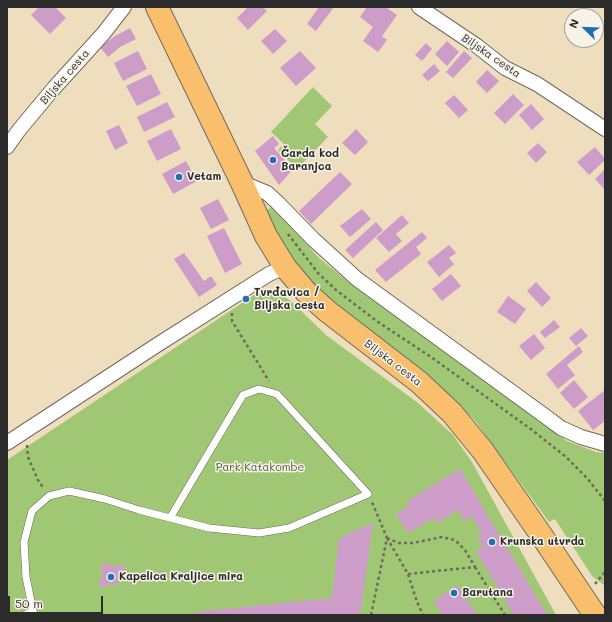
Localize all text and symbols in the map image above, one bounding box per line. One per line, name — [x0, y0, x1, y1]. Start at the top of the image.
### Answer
north arrow — [564, 8, 604, 48]
text: N — [565, 17, 582, 30]
street label: Biljska cesta — [459, 31, 523, 81]
street label: Biljska cesta — [38, 47, 92, 107]
place label: Čarda kod Baranjca — [281, 147, 339, 173]
marker: Čarda kod Baranjca — [268, 155, 278, 165]
place label: Vetam — [187, 170, 221, 184]
marker: Vetam — [174, 172, 184, 182]
place label: Tvrđavica / Biljska cesta — [254, 286, 325, 312]
marker: Tvrđavica / Biljska cesta — [241, 294, 251, 304]
street label: Biljska cesta — [362, 337, 424, 389]
park label: Park Katakombe — [216, 461, 304, 475]
place label: Krunska utvrda — [500, 535, 584, 549]
marker: Krunska utvrda — [487, 537, 497, 547]
place label: Kapelica Kraljice mira — [119, 570, 243, 584]
marker: Kapelica Kraljice mira — [106, 572, 116, 582]
place label: Barutana — [462, 586, 513, 600]
scale bar — [10, 588, 105, 614]
marker: Barutana — [449, 588, 459, 598]
text: 50 m — [15, 595, 43, 611]

